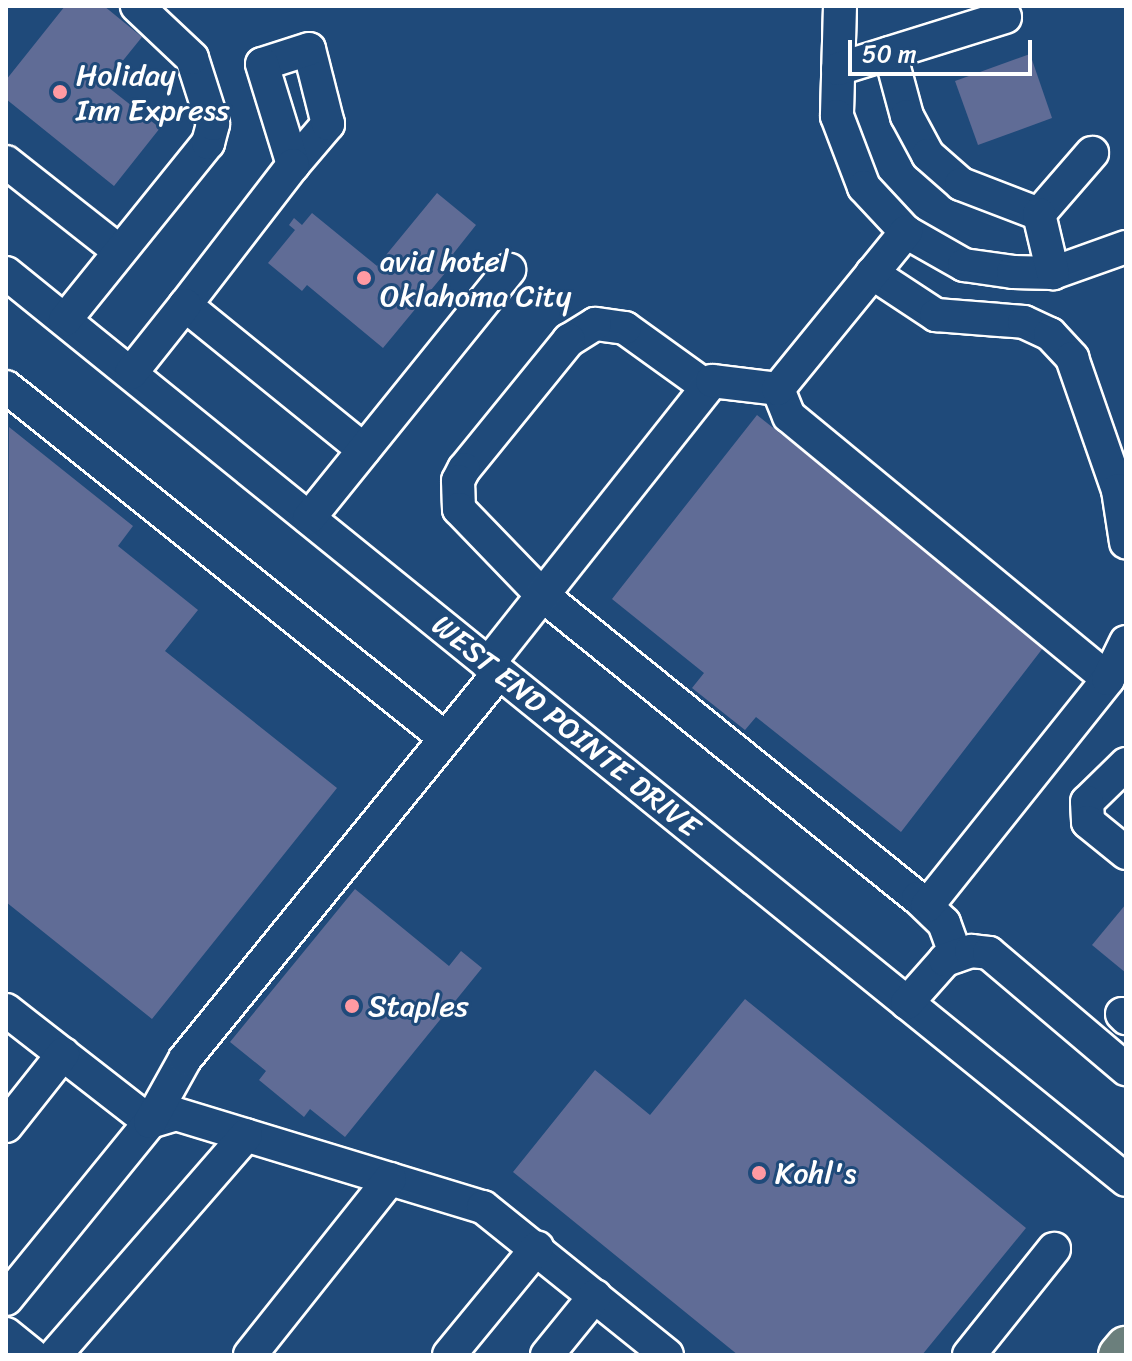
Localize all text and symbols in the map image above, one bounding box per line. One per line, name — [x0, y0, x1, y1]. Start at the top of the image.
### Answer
scale bar — [852, 24, 1036, 74]
text: 50 m — [862, 33, 917, 75]
place label: Holiday Inn Express — [76, 57, 231, 128]
marker: Holiday Inn Express — [51, 83, 69, 101]
place label: avid hotel Oklahoma City — [380, 243, 572, 314]
marker: avid hotel Oklahoma City — [355, 269, 373, 287]
street label: WEST END POINTE DRIVE — [425, 607, 707, 845]
place label: Staples — [368, 988, 469, 1024]
marker: Staples — [343, 997, 361, 1015]
place label: Kohl's — [775, 1155, 856, 1191]
marker: Kohl's — [750, 1164, 768, 1182]

